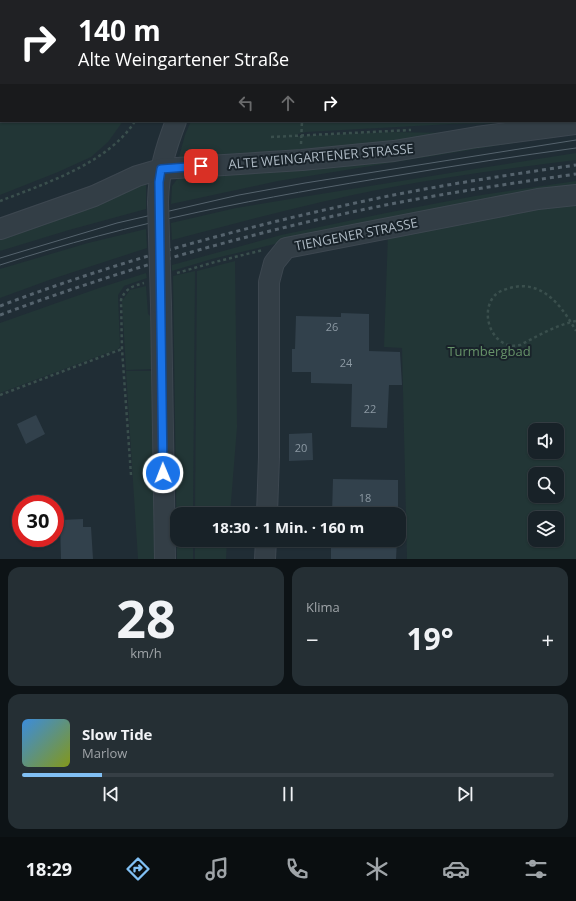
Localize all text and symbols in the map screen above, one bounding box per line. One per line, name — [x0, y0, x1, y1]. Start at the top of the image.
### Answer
text: 140 m — [78, 11, 161, 49]
icon: right — [12, 16, 64, 68]
text: Alte Weingartener Straße — [78, 47, 289, 71]
icon: left — [235, 92, 257, 114]
icon: ahead — [277, 92, 299, 114]
icon: right — [319, 92, 341, 114]
street label: ALTE WEINGARTENER STRASSE — [228, 139, 414, 173]
pin — [184, 149, 218, 183]
icon: arrive — [190, 155, 212, 177]
street label: TIENGENER STRASSE — [293, 213, 419, 255]
house number: 26 — [326, 319, 338, 334]
park label: Turmbergbad — [447, 342, 531, 360]
house number: 24 — [340, 355, 353, 370]
house number: 22 — [364, 401, 376, 416]
map controls — [528, 423, 564, 547]
button: sound — [528, 423, 564, 459]
house number: 20 — [295, 440, 307, 455]
position arrow — [142, 452, 184, 494]
button: search — [528, 467, 564, 503]
house number: 18 — [359, 490, 371, 505]
speed limit sign: 30 — [12, 495, 64, 547]
button: layers — [528, 511, 564, 547]
text: 18:30 · 1 Min. · 160 m — [212, 517, 364, 537]
text: 28 — [116, 582, 176, 653]
text: Klima — [306, 598, 340, 616]
text: 19° — [406, 618, 454, 659]
text: − — [306, 624, 319, 654]
text: + — [541, 624, 554, 654]
text: km/h — [130, 644, 162, 662]
text: Slow Tide — [82, 724, 152, 744]
text: Marlow — [82, 744, 127, 762]
icon: previous — [100, 783, 122, 805]
icon: pause — [277, 783, 299, 805]
icon: next — [454, 783, 476, 805]
icon: directions — [124, 855, 152, 883]
icon: music — [203, 855, 231, 883]
icon: phone — [283, 855, 311, 883]
icon: climate — [363, 855, 391, 883]
icon: car — [442, 855, 470, 883]
icon: filters — [522, 855, 550, 883]
text: 18:29 — [26, 857, 72, 881]

